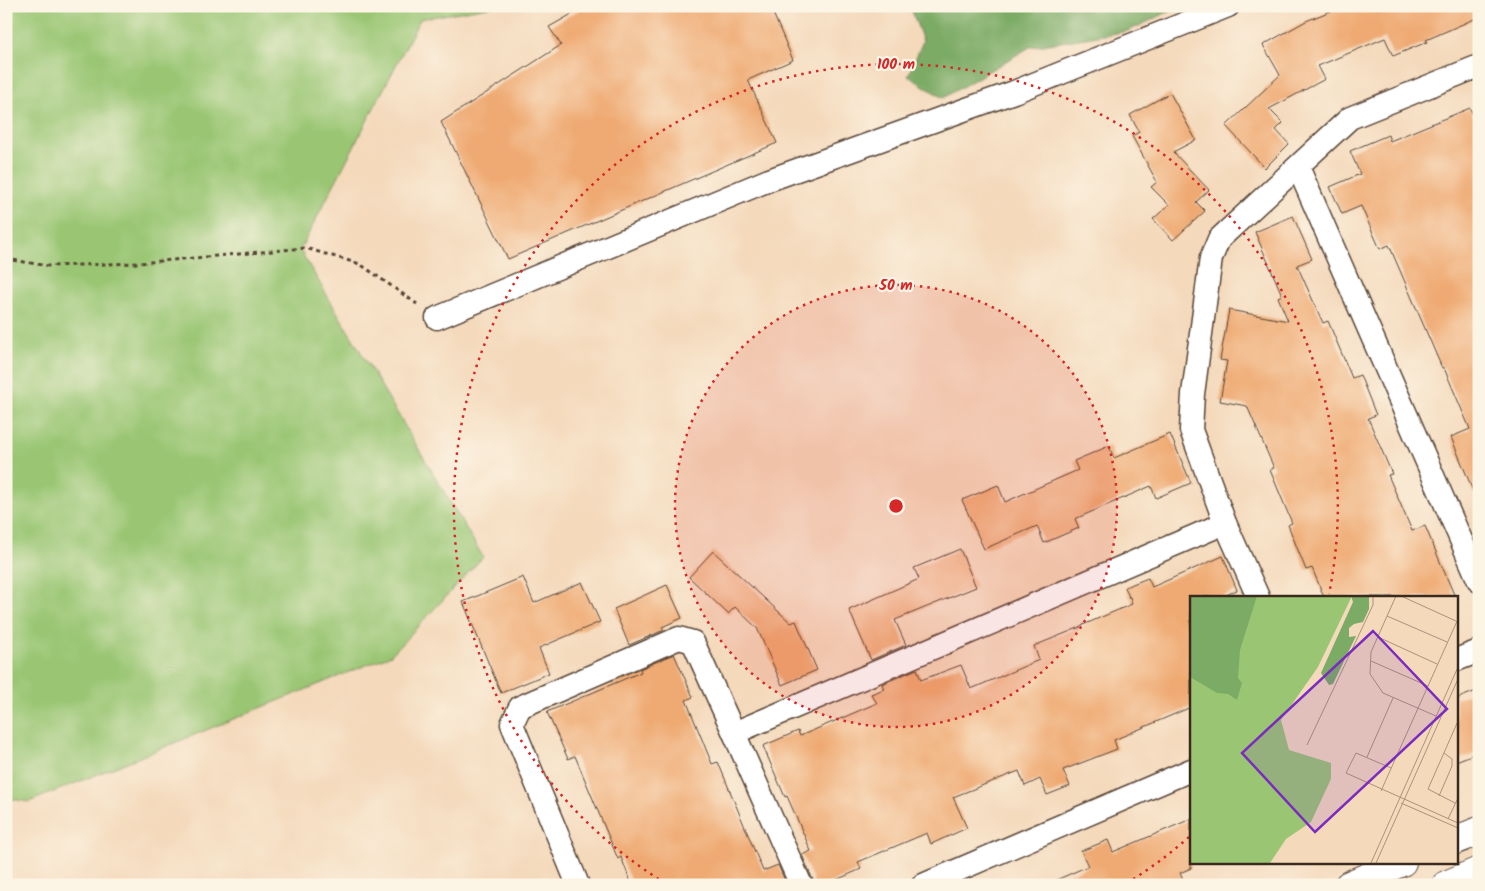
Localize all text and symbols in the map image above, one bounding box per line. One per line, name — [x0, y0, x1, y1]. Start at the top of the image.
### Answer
text: 100 m — [877, 53, 915, 77]
text: 50 m — [878, 274, 913, 298]
centre of rings — [887, 497, 905, 515]
inset map — [1190, 596, 1458, 864]

